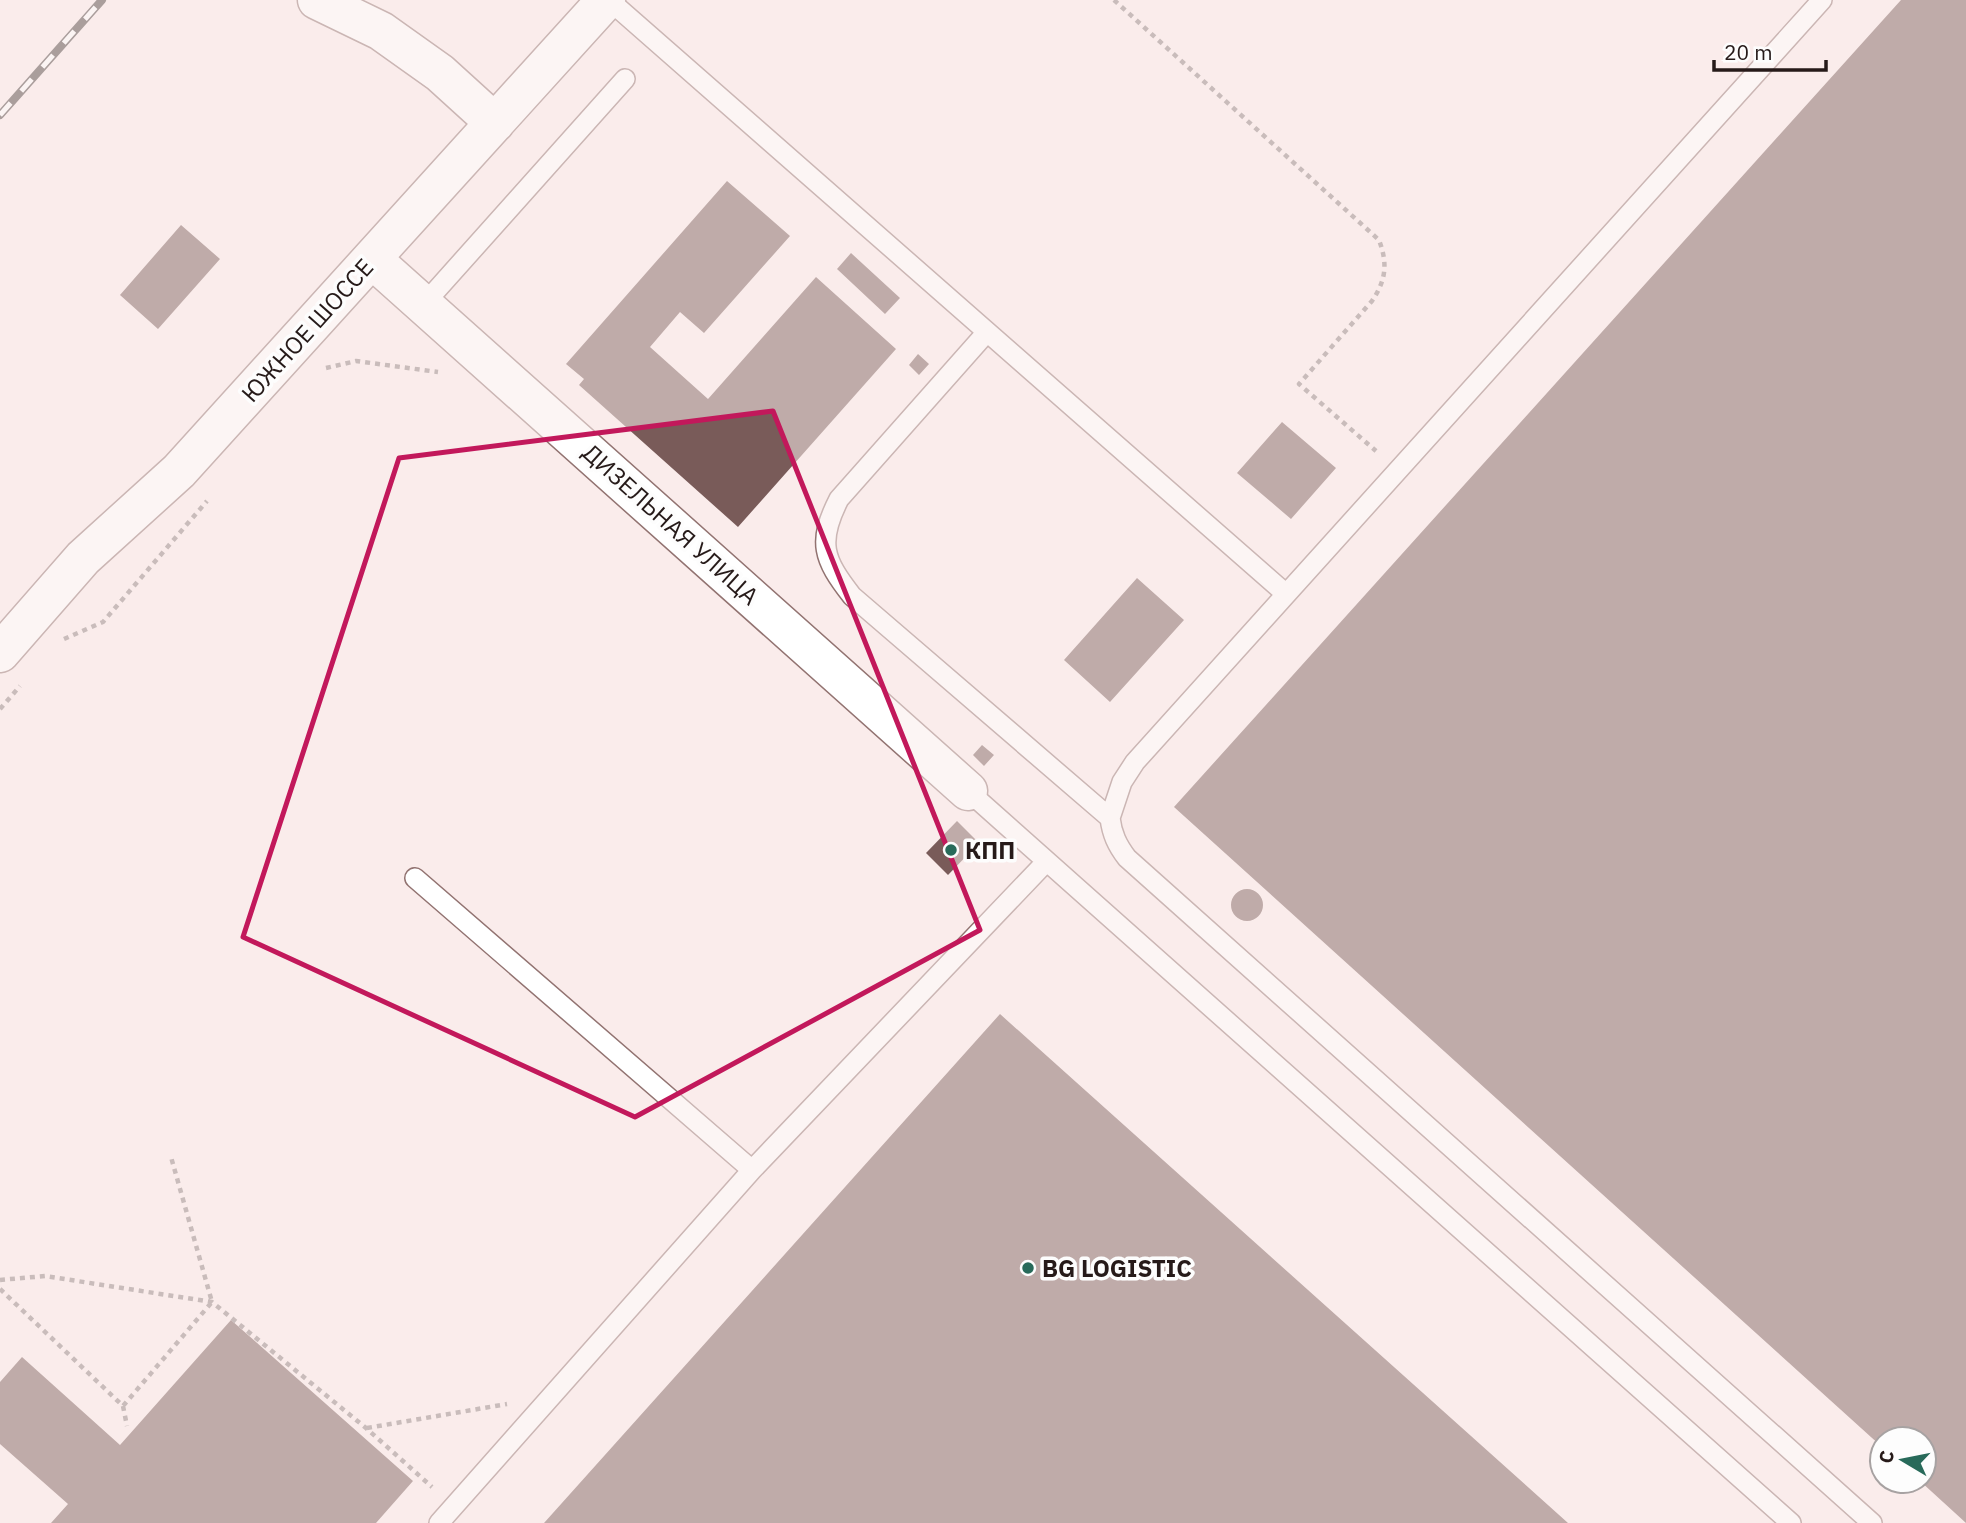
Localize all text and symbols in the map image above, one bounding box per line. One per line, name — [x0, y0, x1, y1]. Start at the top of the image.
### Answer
scale bar — [1714, 28, 1826, 72]
text: 20 m — [1724, 38, 1773, 66]
street label: ЮЖНОЕ ШОССЕ — [234, 251, 380, 409]
street label: ДИЗЕЛЬНАЯ УЛИЦА — [576, 436, 766, 612]
place label: КПП — [965, 834, 1015, 866]
marker: КПП — [943, 842, 959, 858]
place label: BG LOGISTIC — [1042, 1252, 1192, 1284]
marker: BG LOGISTIC — [1020, 1260, 1036, 1276]
north arrow — [1868, 1425, 1938, 1495]
text: С — [1873, 1449, 1899, 1465]

